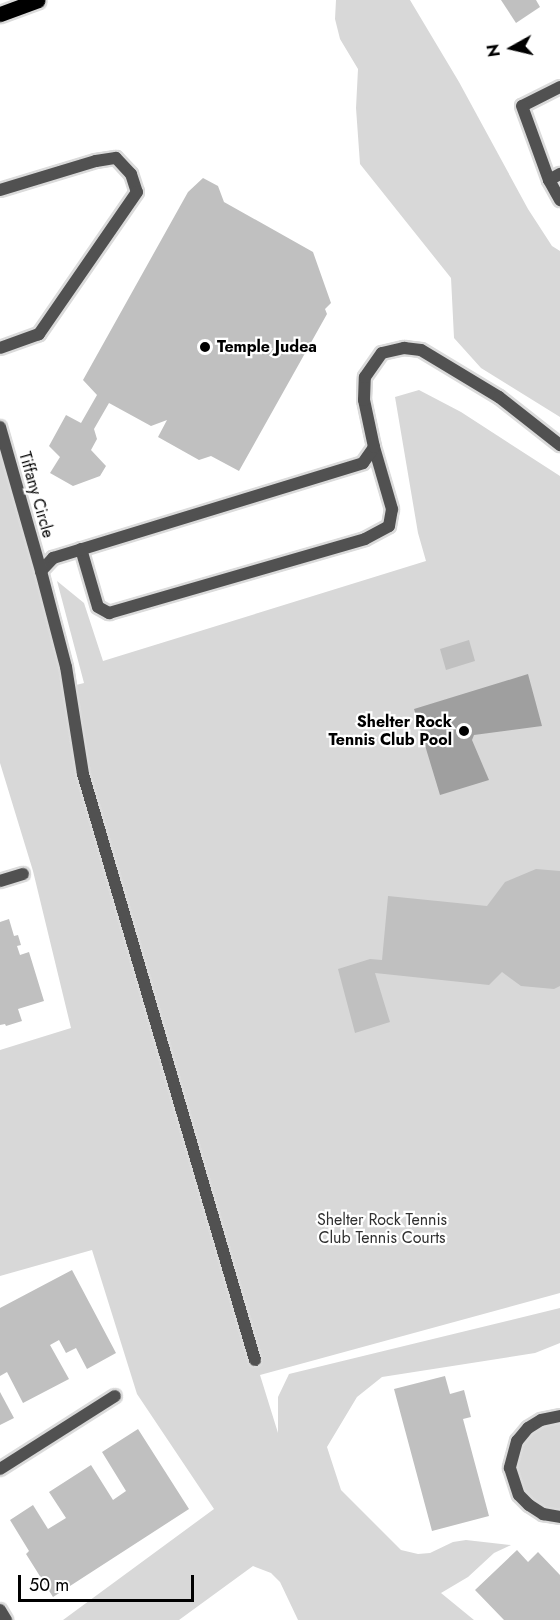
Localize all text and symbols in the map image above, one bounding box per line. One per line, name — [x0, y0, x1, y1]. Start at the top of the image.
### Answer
north arrow — [482, 18, 542, 78]
text: N — [481, 43, 506, 58]
place label: Temple Judea — [217, 337, 317, 357]
marker: Temple Judea — [198, 340, 212, 354]
street label: Tiffany Circle — [15, 450, 57, 540]
place label: Shelter Rock Tennis Club Pool — [328, 712, 452, 750]
marker: Shelter Rock Tennis Club Pool — [457, 724, 471, 738]
park label: Shelter Rock Tennis Club Tennis Courts — [317, 1210, 447, 1248]
scale bar — [21, 1563, 196, 1601]
text: 50 m — [29, 1572, 69, 1598]

